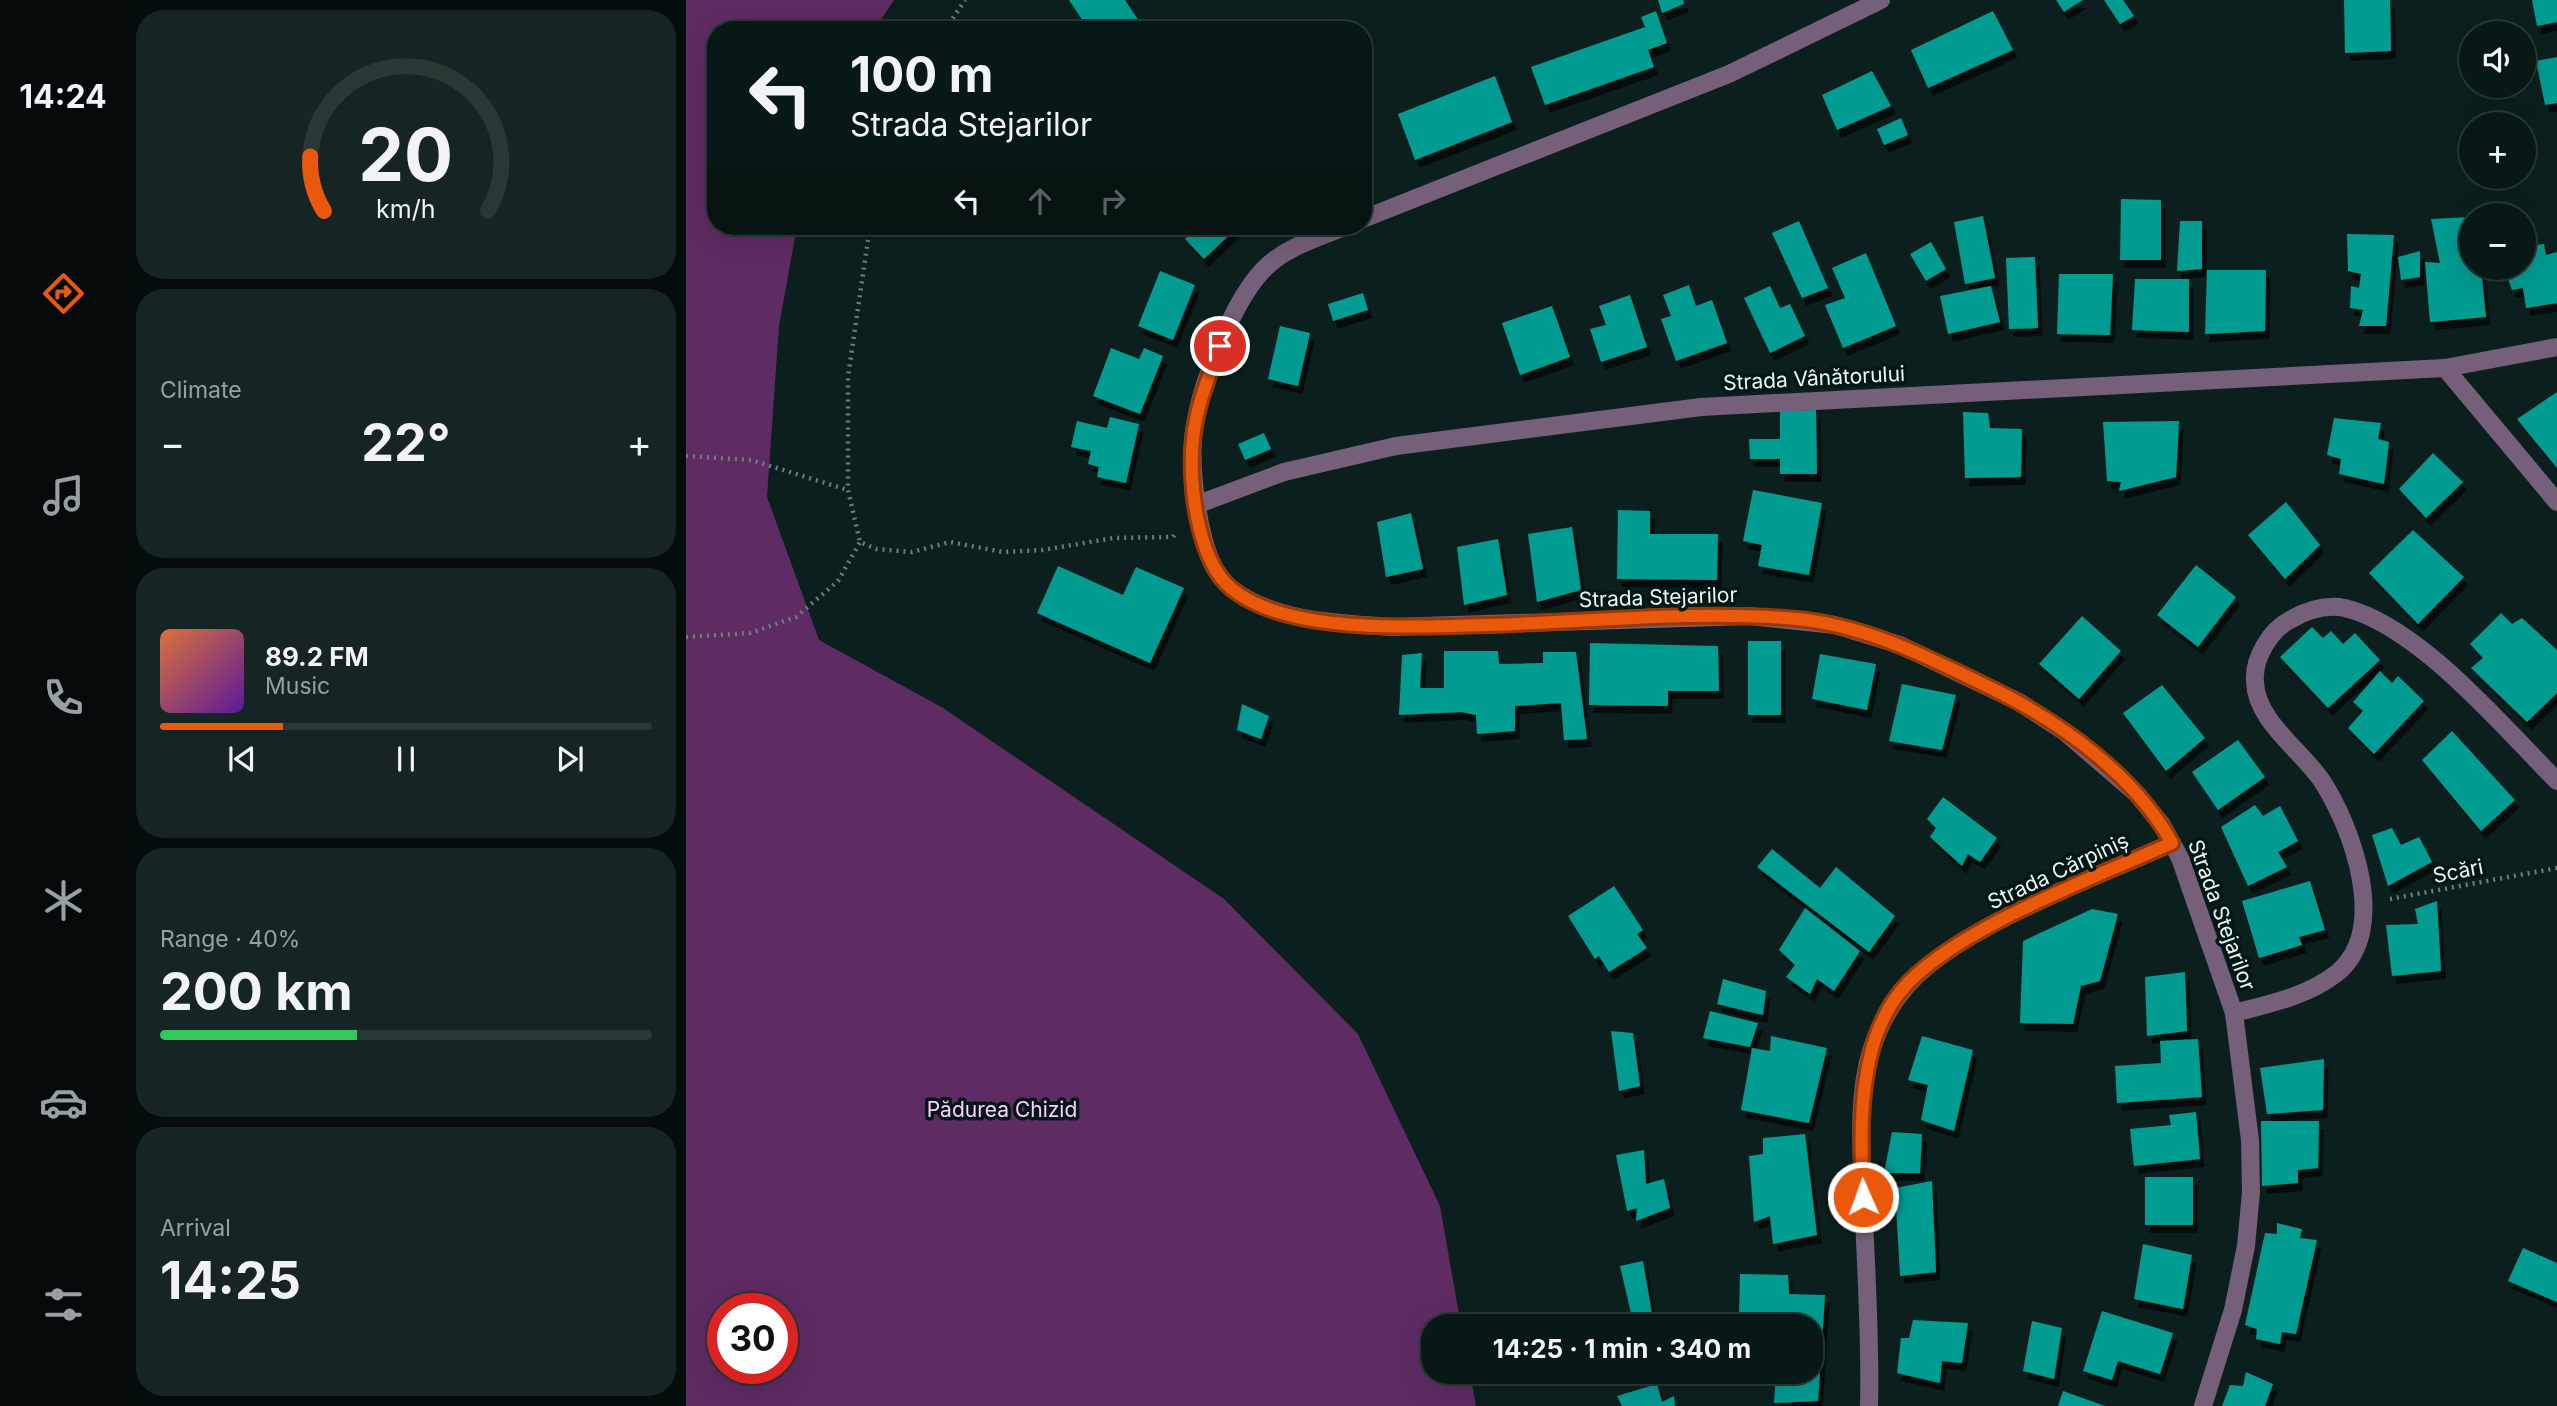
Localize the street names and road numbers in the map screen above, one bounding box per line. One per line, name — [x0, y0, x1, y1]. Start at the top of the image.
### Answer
street label: Strada Vânătorului — [1722, 361, 1906, 395]
street label: Strada Stejarilor — [1578, 582, 1738, 612]
street label: Strada Cărpiniș — [1984, 827, 2132, 915]
street label: Strada Stejarilor — [2183, 836, 2261, 994]
street label: Scări — [2431, 854, 2485, 888]

